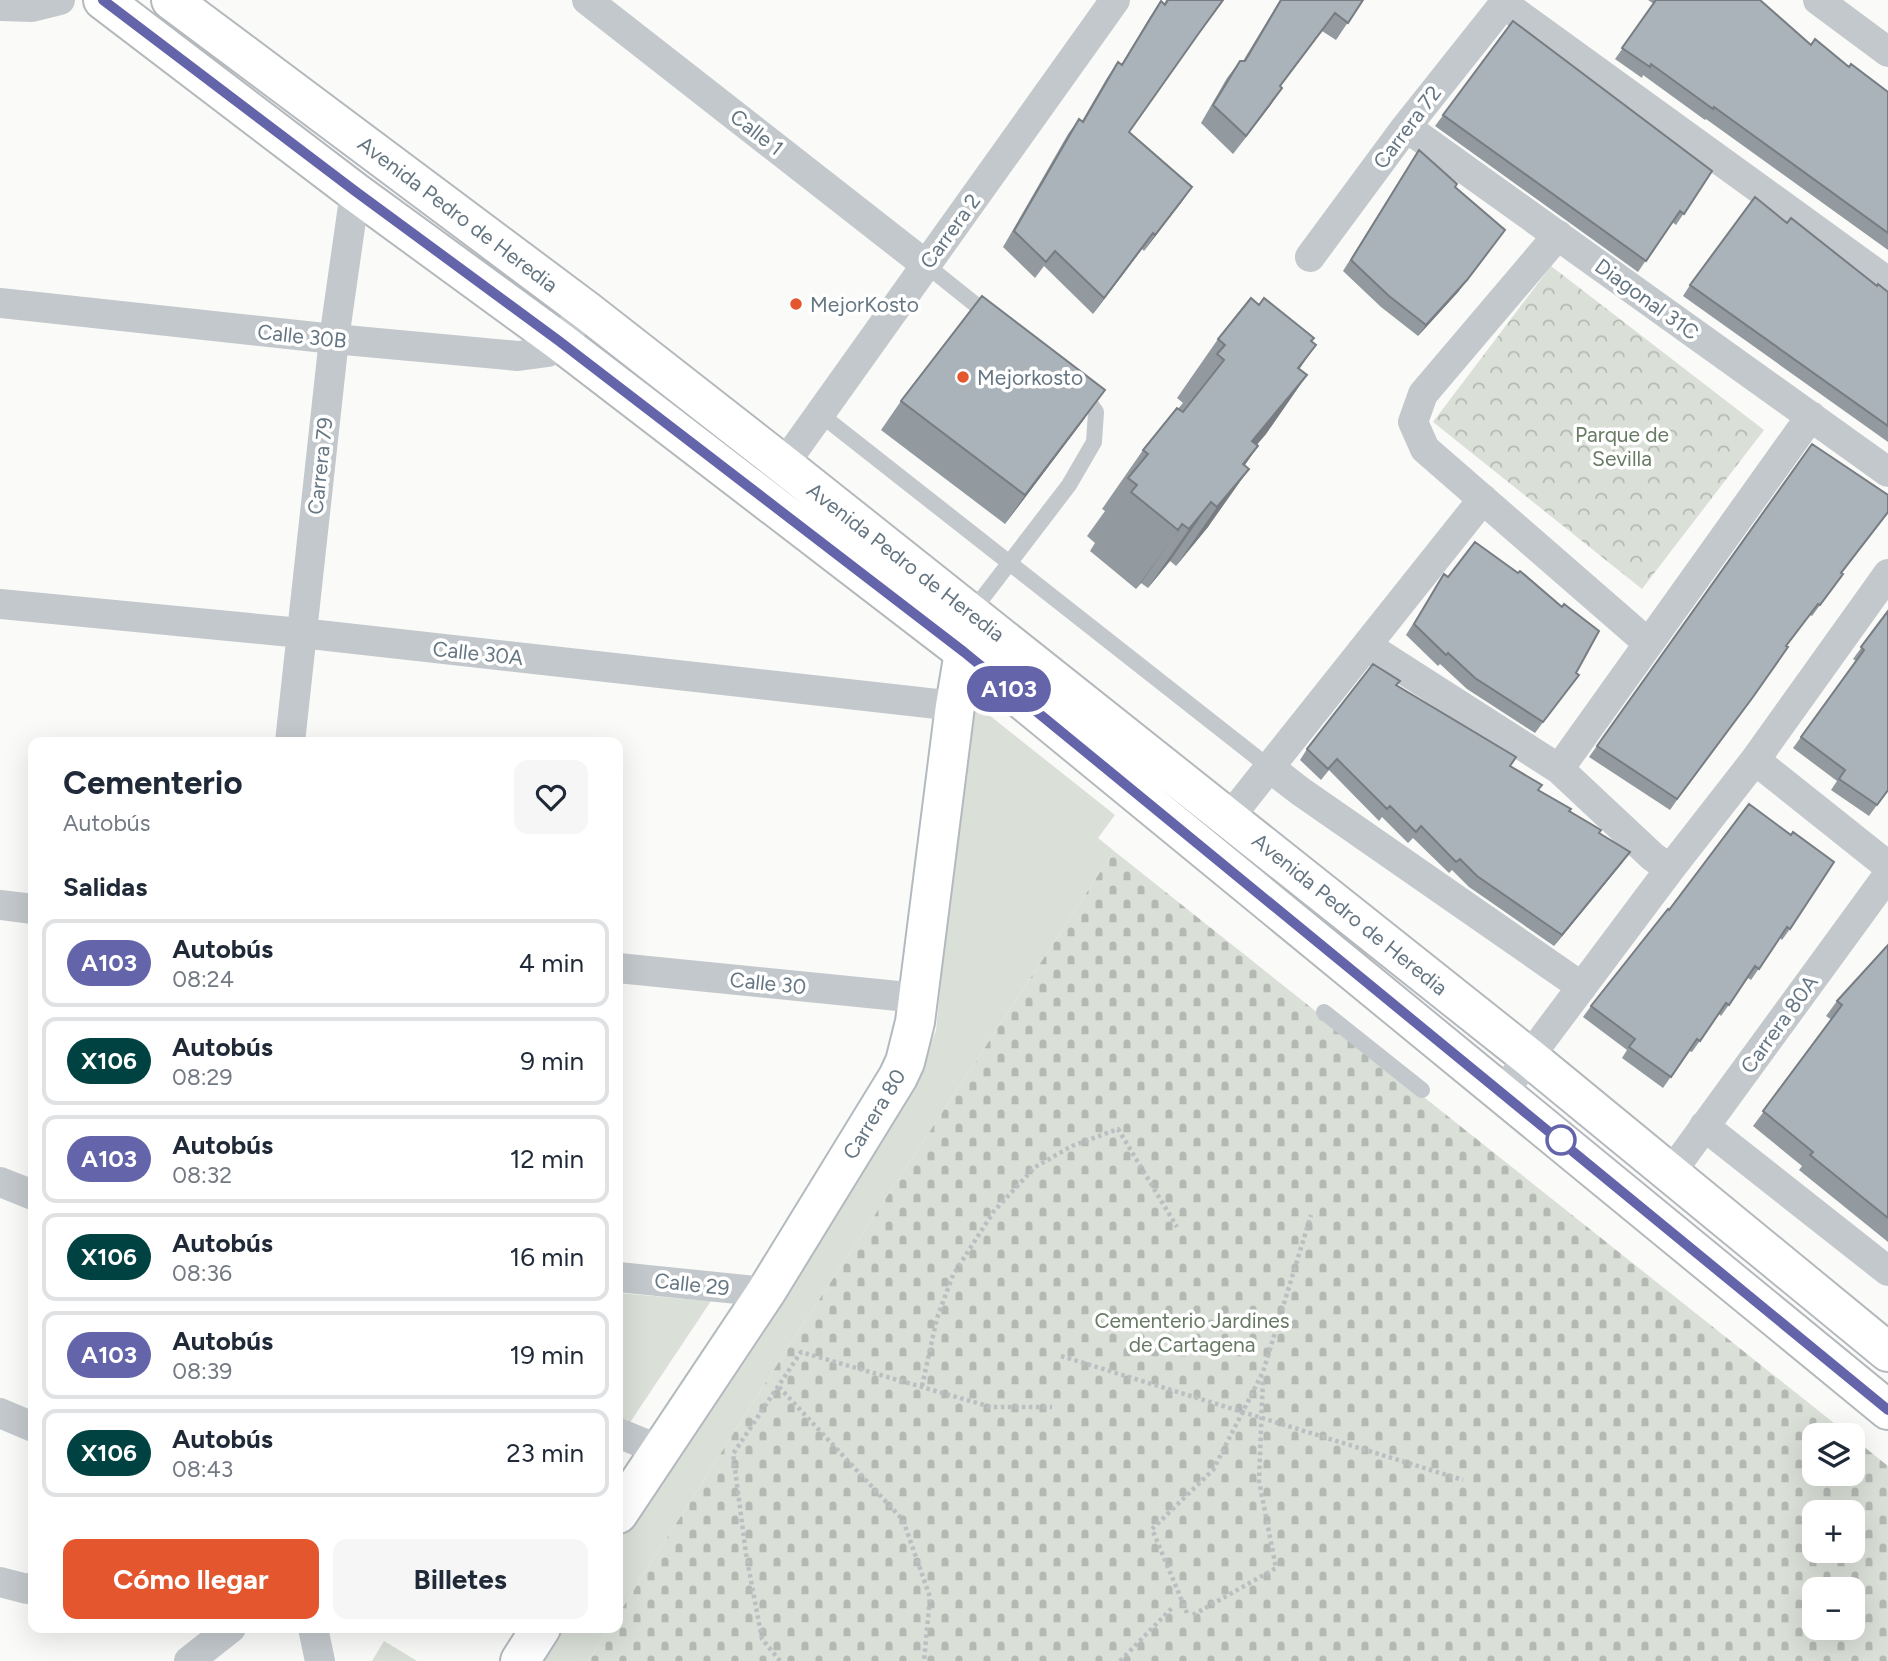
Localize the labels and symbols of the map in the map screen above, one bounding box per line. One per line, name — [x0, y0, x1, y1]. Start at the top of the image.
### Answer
street label: Carrera 72 — [1368, 81, 1446, 173]
street label: Calle 1 — [725, 104, 789, 160]
street label: Avenida Pedro de Heredia — [353, 131, 563, 297]
street label: Carrera 2 — [915, 189, 985, 273]
street label: Diagonal 31C — [1590, 253, 1704, 345]
place label: MejorKosto — [810, 292, 919, 317]
marker: MejorKosto — [788, 296, 804, 312]
street label: Calle 30B — [256, 319, 348, 353]
place label: Mejorkosto — [977, 365, 1083, 390]
marker: Mejorkosto — [955, 369, 971, 385]
street label: Carrera 79 — [302, 416, 338, 516]
park label: Parque de Sevilla — [1575, 422, 1669, 471]
street label: Avenida Pedro de Heredia — [802, 477, 1010, 647]
street label: Calle 30A — [432, 636, 524, 670]
line badge: A103 — [960, 666, 1058, 712]
street label: Avenida Pedro de Heredia — [1247, 828, 1453, 1000]
street label: Calle 30 — [729, 967, 807, 999]
street label: Carrera 80A — [1735, 970, 1823, 1078]
street label: Carrera 80 — [837, 1064, 911, 1164]
unlabelled marker — [1546, 1125, 1576, 1155]
street label: Calle 29 — [653, 1268, 731, 1300]
park label: Cementerio Jardines de Cartagena — [1094, 1308, 1290, 1357]

